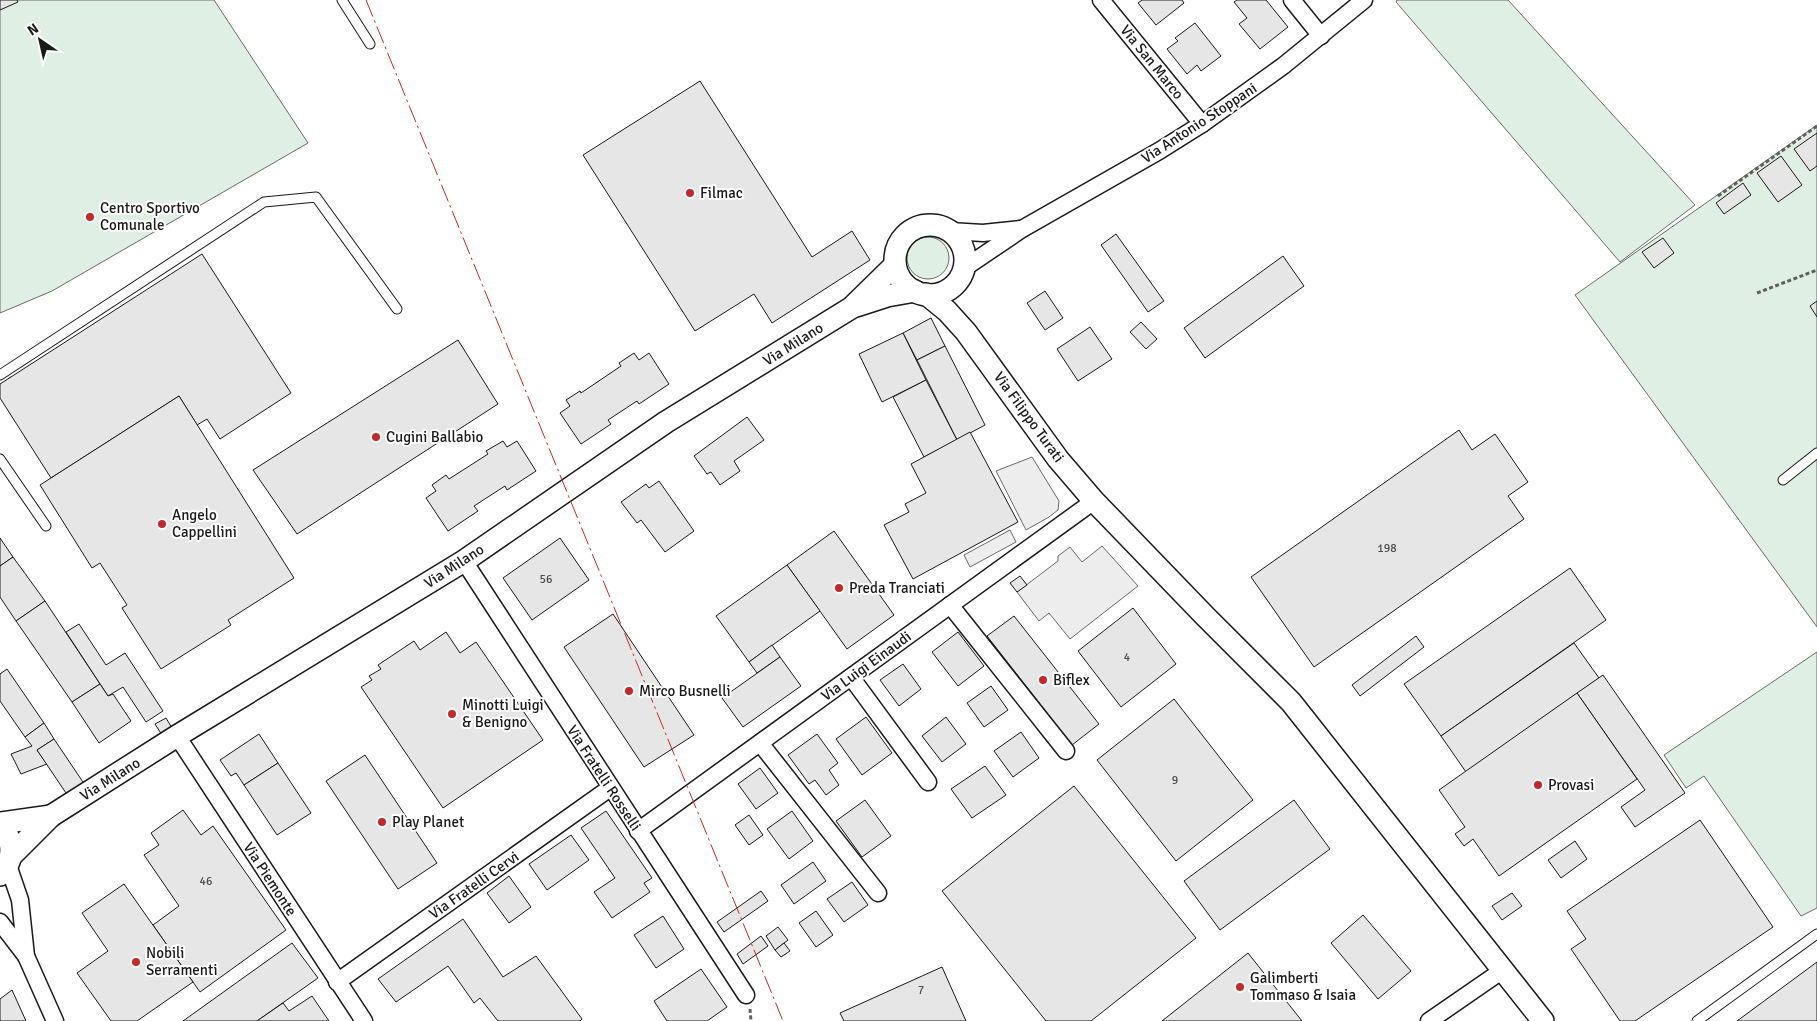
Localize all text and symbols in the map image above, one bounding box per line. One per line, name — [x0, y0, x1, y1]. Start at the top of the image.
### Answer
north arrow — [15, 15, 65, 65]
text: N — [24, 20, 42, 39]
street label: Via San Marco — [1116, 21, 1188, 103]
street label: Via Antonio Stoppani — [1138, 79, 1260, 167]
place label: Filmac — [700, 184, 743, 202]
marker: Filmac — [684, 187, 696, 199]
place label: Centro Sportivo Comunale — [100, 199, 200, 234]
marker: Centro Sportivo Comunale — [84, 211, 96, 223]
street label: Via Milano — [759, 318, 827, 370]
street label: Via Filippo Turati — [990, 368, 1068, 466]
place label: Cugini Ballabio — [386, 428, 484, 446]
marker: Cugini Ballabio — [370, 431, 382, 443]
place label: Angelo Cappellini — [172, 506, 237, 541]
marker: Angelo Cappellini — [156, 518, 168, 530]
street label: Via Milano — [421, 540, 487, 592]
house number: 198 — [1377, 541, 1397, 556]
house number: 56 — [540, 572, 552, 587]
place label: Preda Tranciati — [849, 579, 945, 597]
marker: Preda Tranciati — [833, 582, 845, 594]
street label: Via Luigi Einaudi — [817, 627, 915, 705]
house number: 4 — [1124, 650, 1131, 665]
place label: Biflex — [1053, 671, 1090, 689]
marker: Biflex — [1037, 674, 1049, 686]
place label: Mirco Busnelli — [639, 682, 731, 700]
marker: Mirco Busnelli — [623, 685, 635, 697]
place label: Minotti Luigi & Benigno — [462, 696, 544, 731]
marker: Minotti Luigi & Benigno — [446, 708, 458, 720]
street label: Via Fratelli Rosselli — [563, 722, 645, 834]
street label: Via Milano — [76, 753, 144, 805]
house number: 9 — [1172, 773, 1178, 788]
place label: Provasi — [1548, 776, 1594, 794]
marker: Provasi — [1532, 779, 1544, 791]
place label: Play Planet — [392, 813, 464, 831]
marker: Play Planet — [376, 816, 388, 828]
street label: Via Piemonte — [240, 839, 300, 919]
street label: Via Fratelli Cervi — [426, 847, 522, 923]
house number: 46 — [200, 874, 212, 889]
place label: Nobili Serramenti — [146, 944, 217, 979]
marker: Nobili Serramenti — [130, 956, 142, 968]
place label: Galimberti Tommaso & Isaia — [1250, 969, 1356, 1004]
marker: Galimberti Tommaso & Isaia — [1234, 981, 1246, 993]
house number: 7 — [918, 983, 924, 998]

